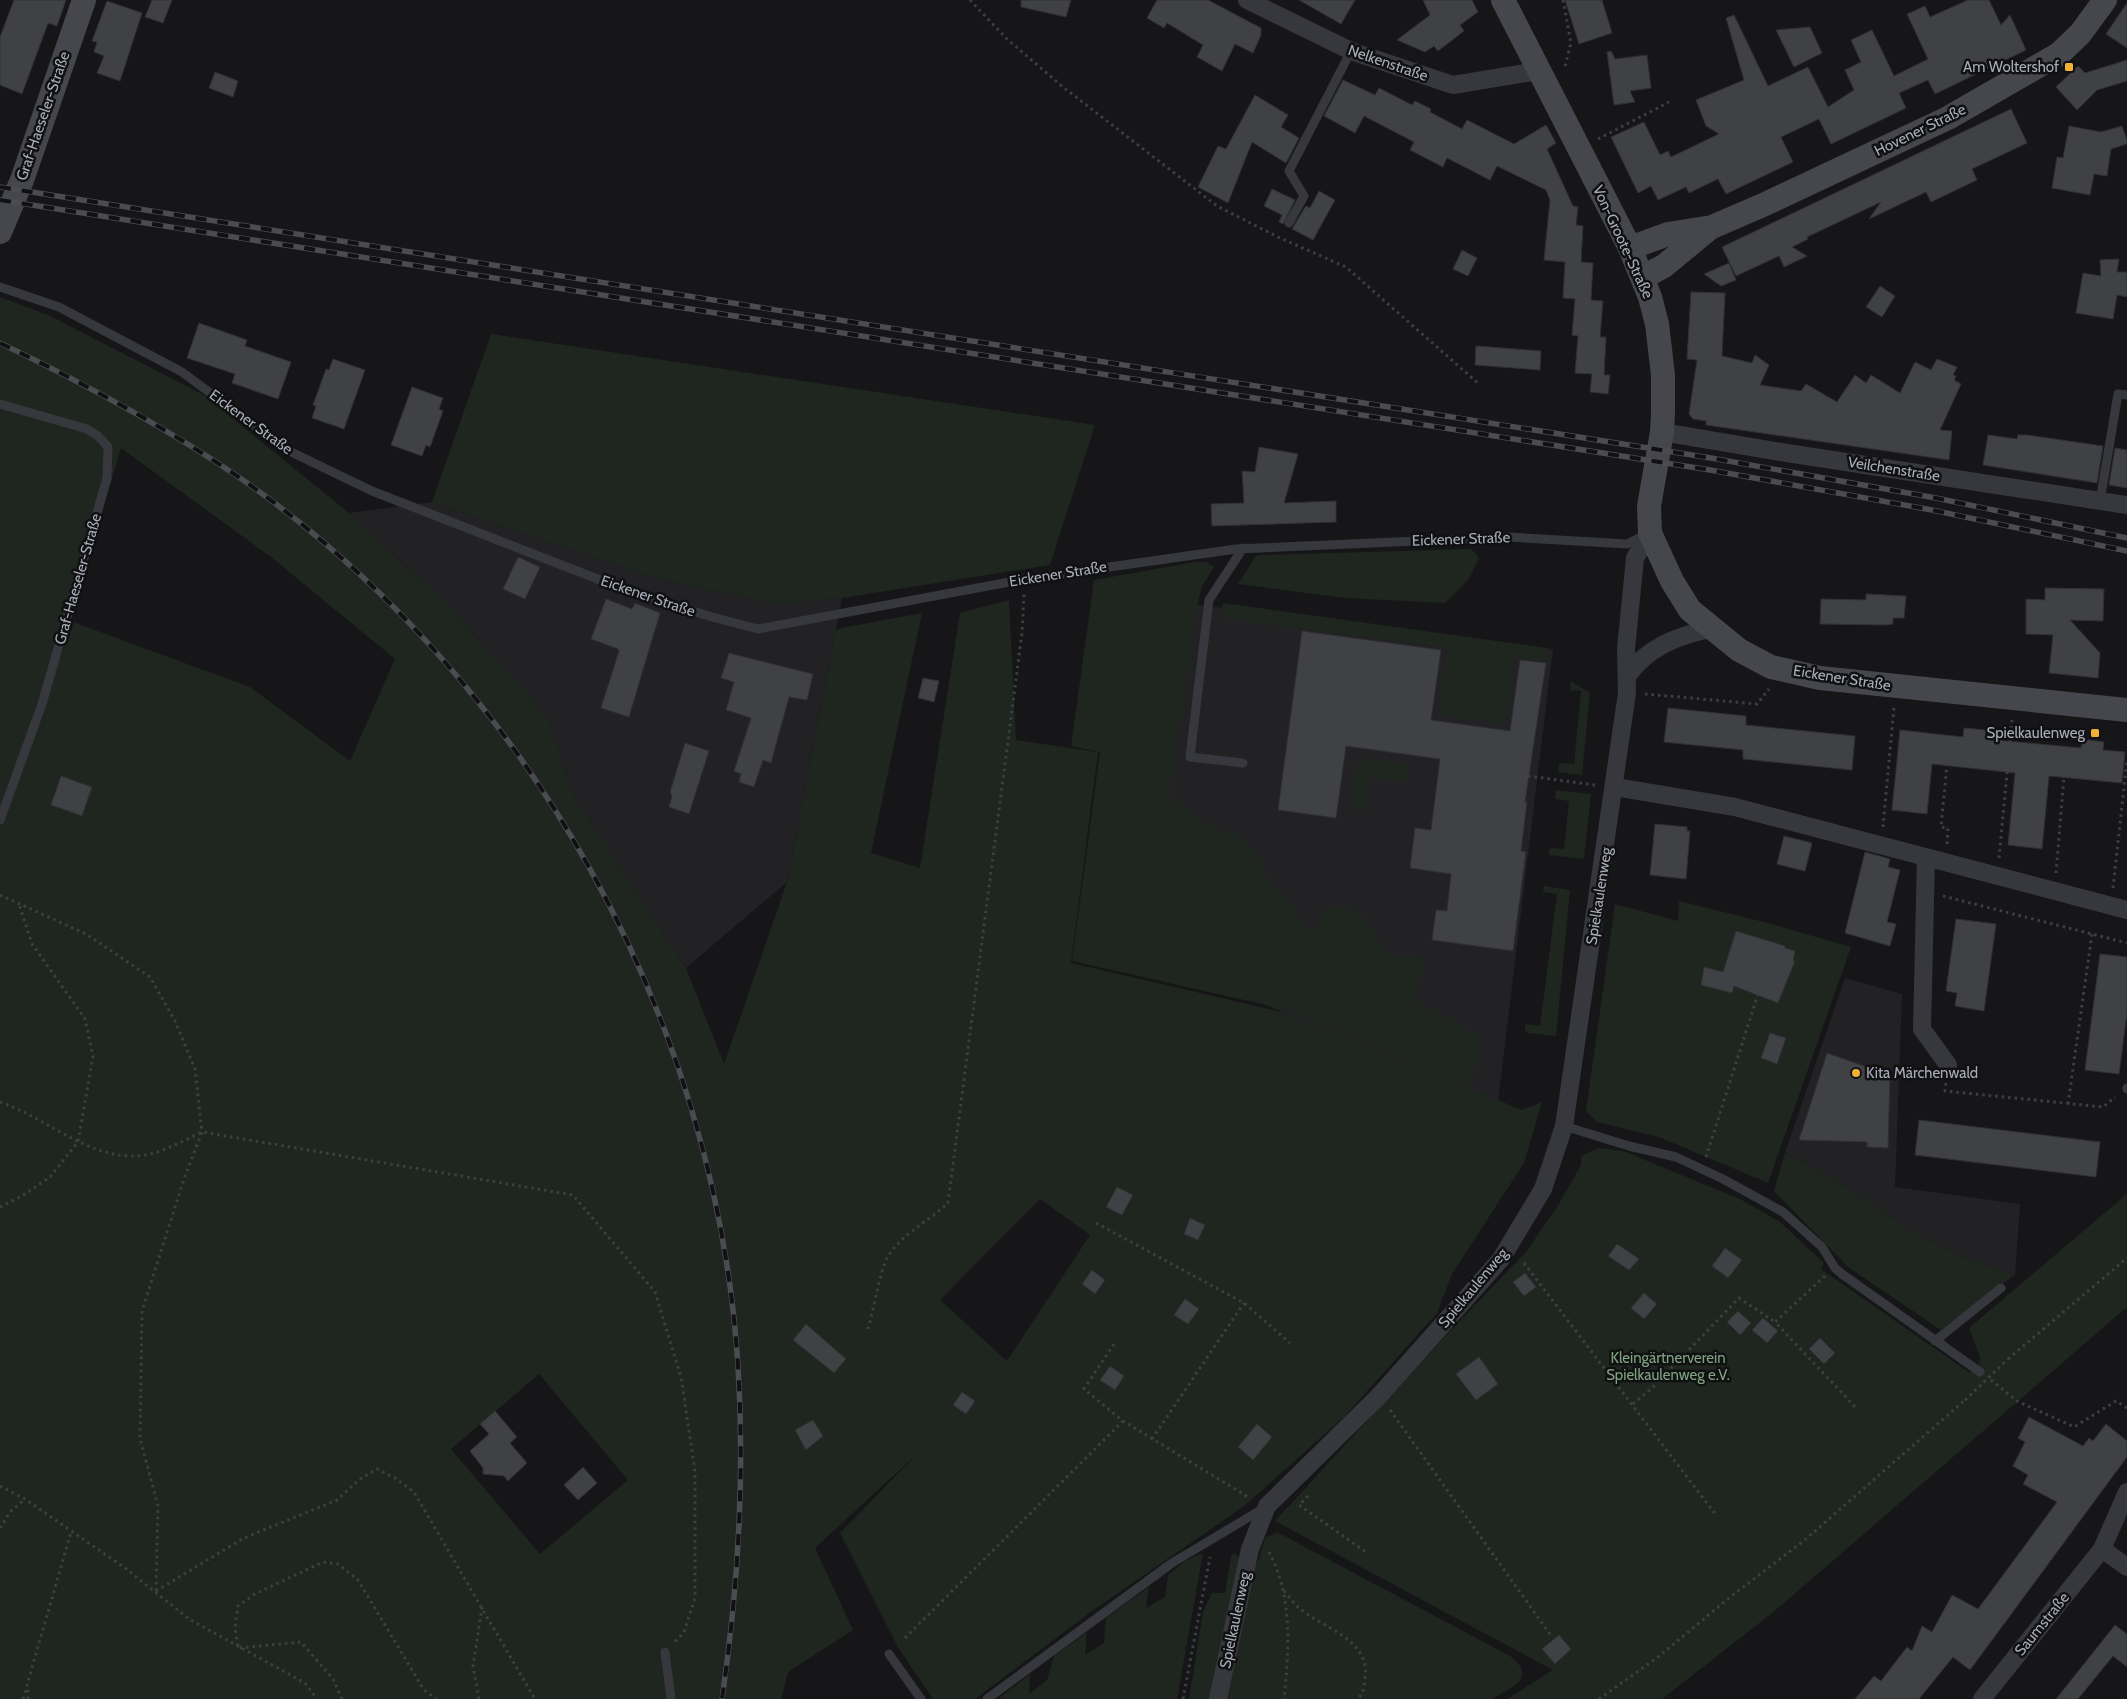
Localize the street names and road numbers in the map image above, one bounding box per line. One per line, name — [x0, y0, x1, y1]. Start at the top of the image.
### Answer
street label: Nelkenstraße — [1346, 41, 1431, 85]
street label: Graf-Haeseler-Straße — [12, 49, 74, 183]
street label: Hovener Straße — [1871, 100, 1969, 160]
street label: Von-Groote-Straße — [1589, 183, 1657, 302]
street label: Eickener Straße — [206, 386, 296, 458]
street label: Veilchenstraße — [1847, 453, 1942, 485]
street label: Graf-Haeseler-Straße — [51, 511, 105, 647]
street label: Eickener Straße — [1411, 528, 1511, 550]
street label: Eickener Straße — [1008, 557, 1108, 591]
street label: Eickener Straße — [598, 571, 698, 621]
street label: Eickener Straße — [1792, 661, 1892, 695]
street label: Spielkaulenweg — [1582, 845, 1616, 946]
street label: Spielkaulenweg — [1434, 1244, 1512, 1332]
street label: Spielkaulenweg — [1216, 1569, 1254, 1670]
street label: Saumstraße — [2011, 1588, 2073, 1659]

